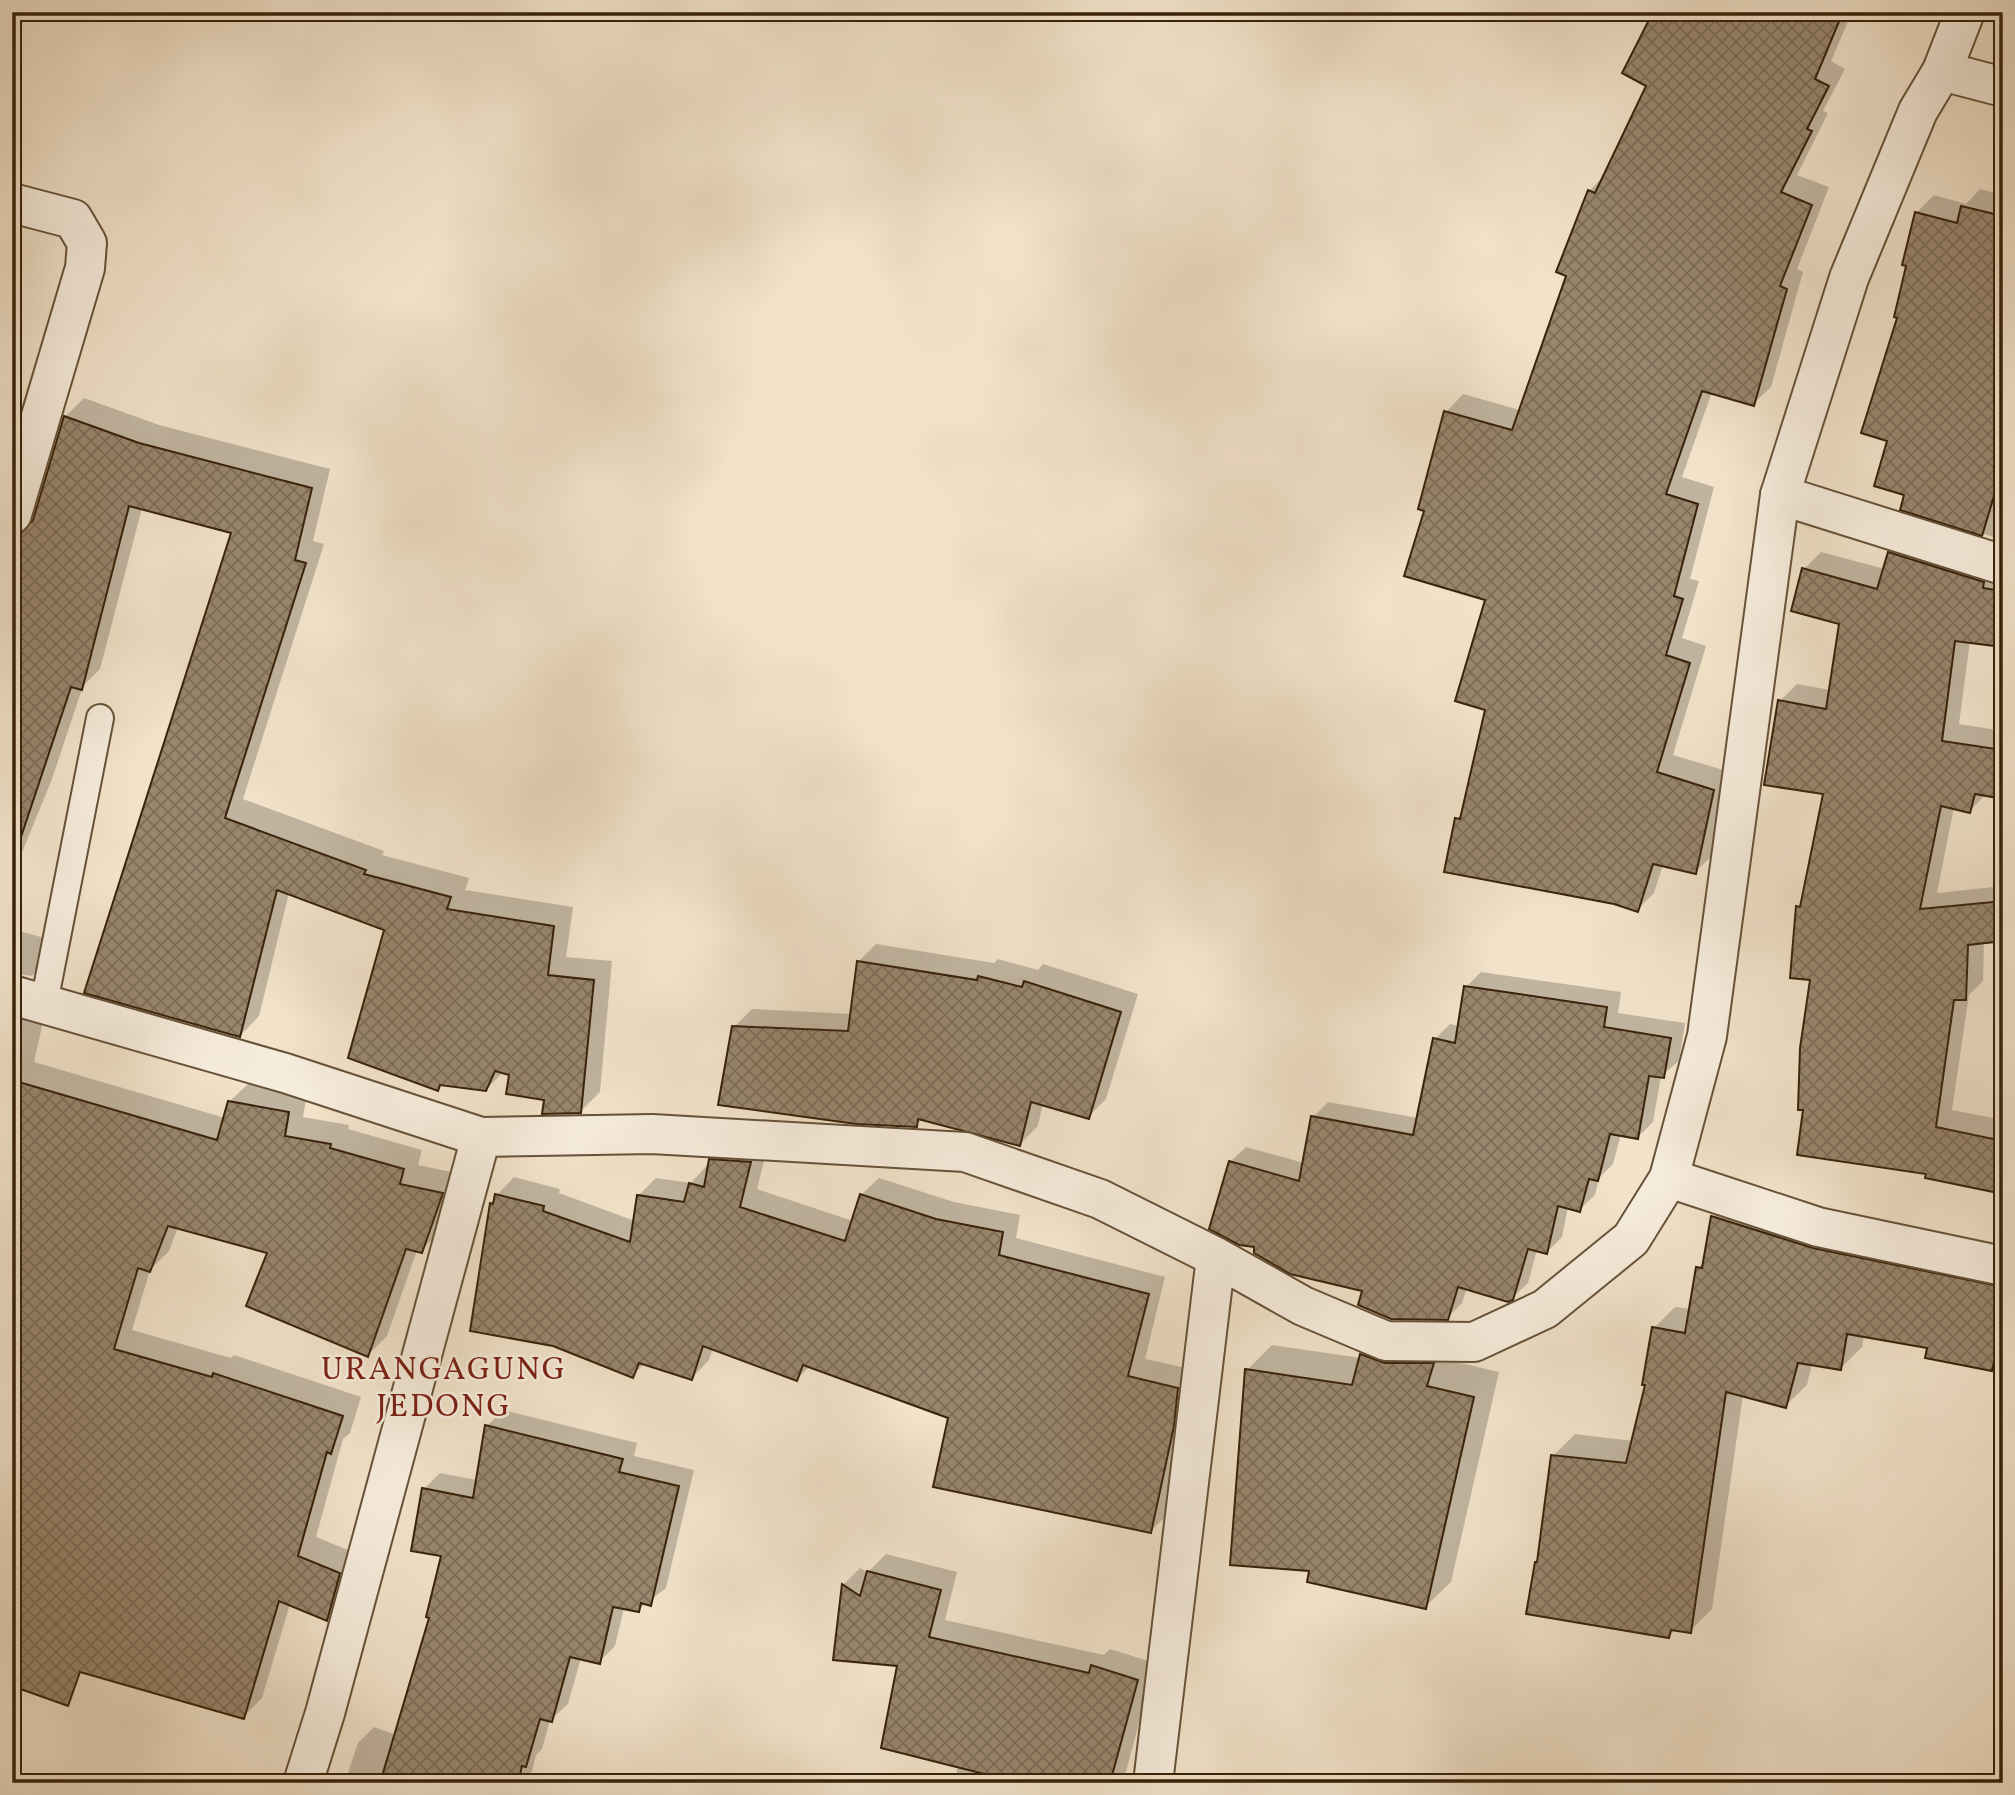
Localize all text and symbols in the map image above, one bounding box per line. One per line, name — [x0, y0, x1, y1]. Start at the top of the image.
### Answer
district label: URANGAGUNG JEDONG — [321, 1349, 567, 1430]

